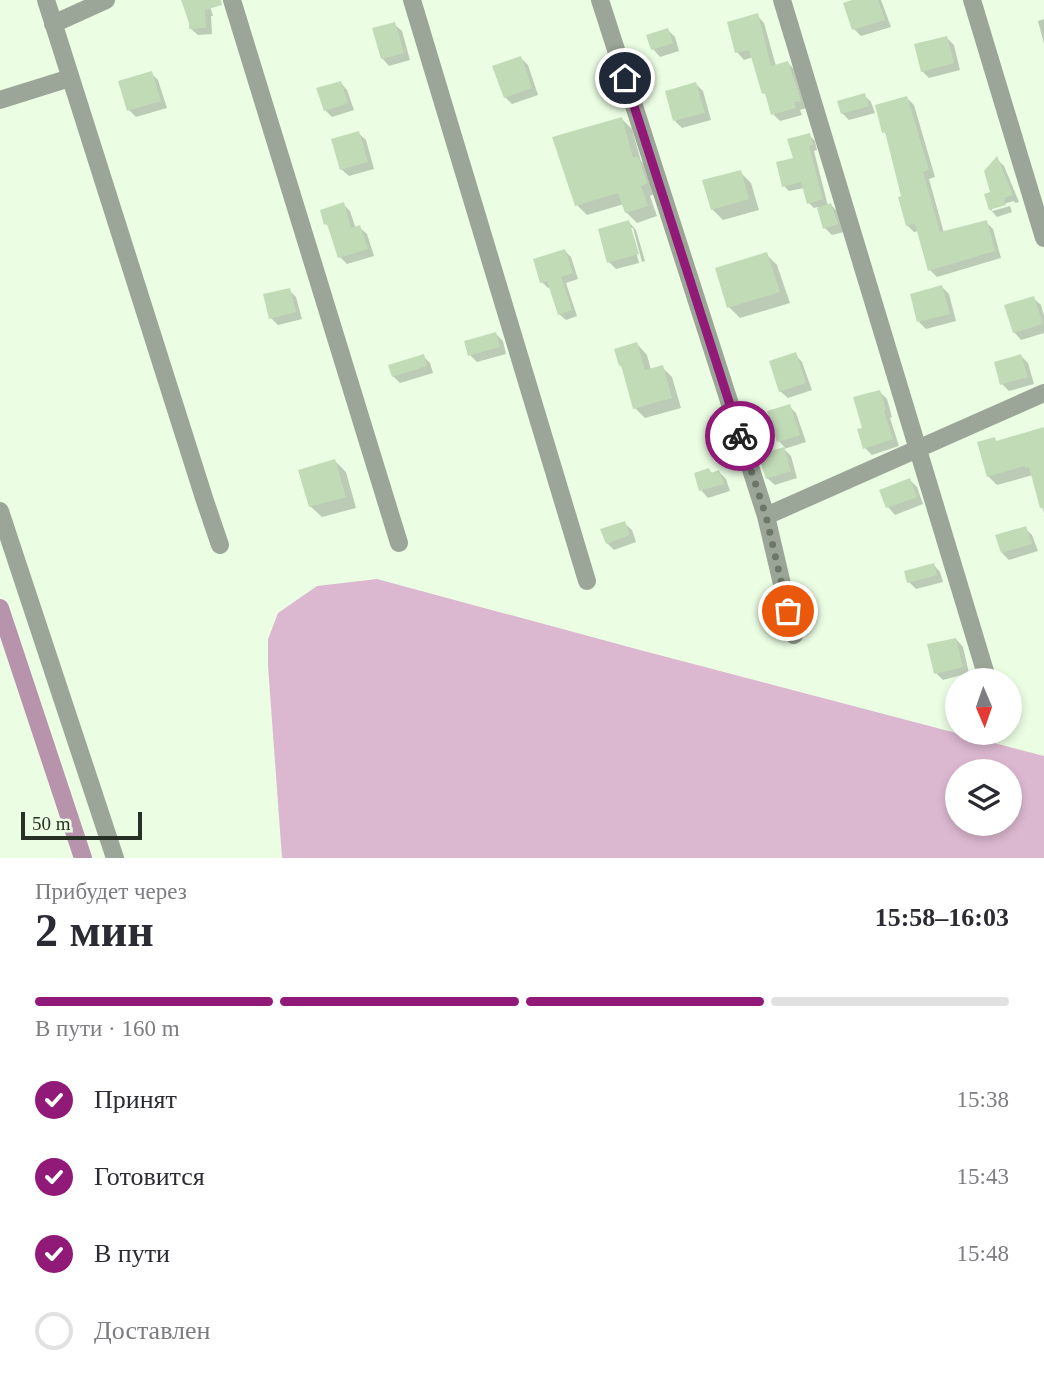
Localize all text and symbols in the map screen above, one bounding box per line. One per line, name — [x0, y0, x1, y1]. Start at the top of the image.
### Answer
pin — [595, 48, 655, 108]
icon: home — [606, 59, 644, 97]
courier — [705, 401, 775, 471]
icon: bike — [721, 417, 759, 455]
pin — [758, 581, 818, 641]
icon: bag — [769, 592, 807, 630]
north arrow — [945, 668, 1022, 746]
map controls — [945, 668, 1022, 836]
button: layers — [945, 759, 1022, 836]
scale bar — [21, 809, 142, 841]
text: 50 m — [32, 813, 71, 834]
text: Прибудет через — [35, 879, 187, 904]
text: 15:58–16:03 — [875, 903, 1009, 932]
text: 2 мин — [35, 905, 154, 956]
text: В пути · 160 m — [35, 1016, 180, 1041]
icon: check — [35, 1081, 73, 1119]
text: Принят — [94, 1085, 177, 1114]
text: 15:38 — [957, 1087, 1009, 1112]
icon: check — [35, 1158, 73, 1196]
text: Готовится — [94, 1162, 205, 1191]
text: 15:43 — [957, 1164, 1009, 1189]
icon: check — [35, 1235, 73, 1273]
text: В пути — [94, 1239, 170, 1268]
text: 15:48 — [957, 1241, 1009, 1266]
text: Доставлен — [94, 1316, 211, 1345]

